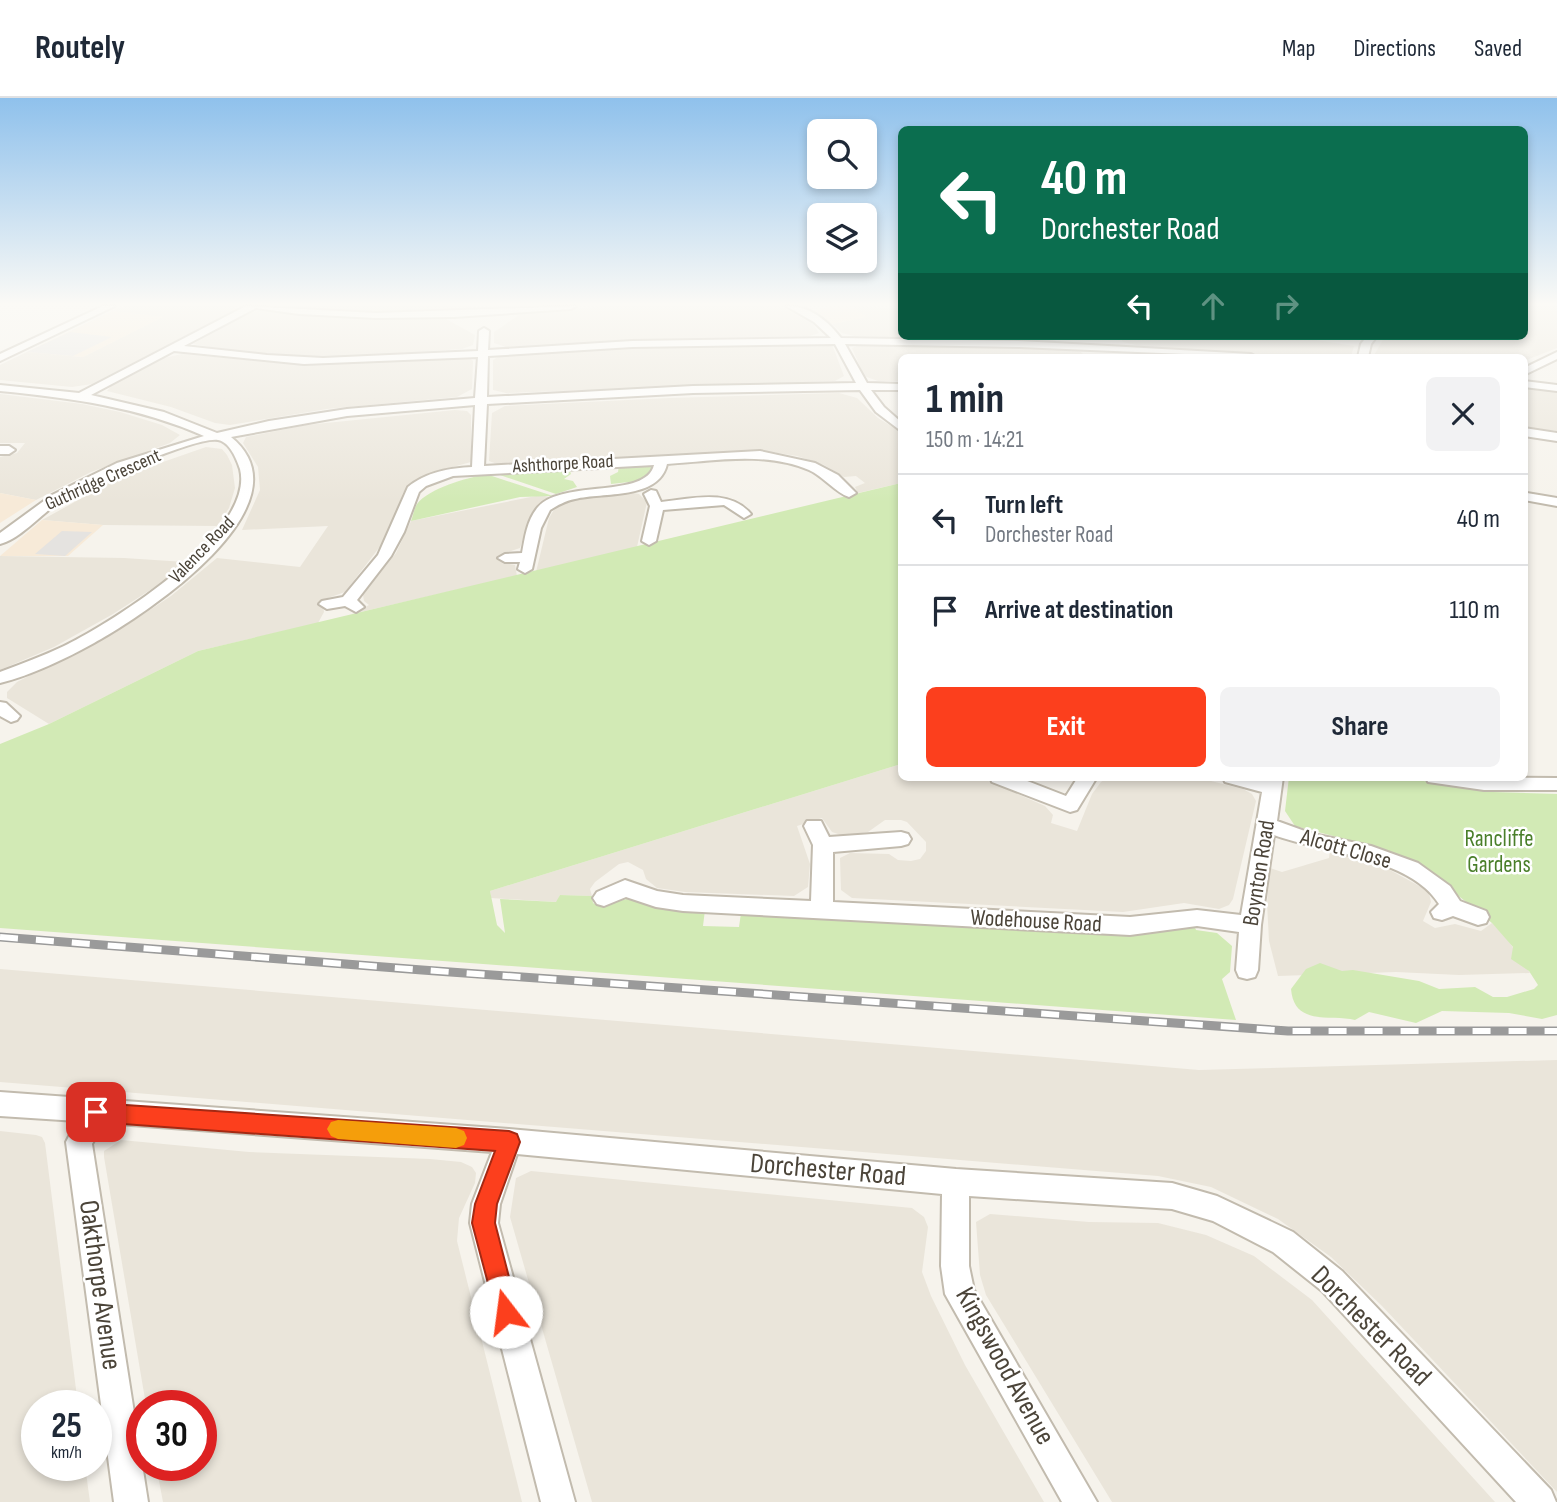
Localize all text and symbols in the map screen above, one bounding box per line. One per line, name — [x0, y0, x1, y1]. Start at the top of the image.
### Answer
text: Routely — [35, 28, 125, 68]
text: Map — [1282, 34, 1315, 63]
text: Directions — [1353, 34, 1436, 63]
text: Saved — [1474, 34, 1522, 63]
map controls — [807, 119, 877, 273]
button: search — [807, 119, 877, 189]
text: 40 m — [1041, 150, 1127, 209]
icon: left — [926, 154, 1017, 245]
button: layers — [807, 203, 877, 273]
text: Dorchester Road — [1041, 210, 1220, 249]
icon: left — [1121, 287, 1159, 325]
icon: ahead — [1194, 287, 1232, 325]
icon: right — [1267, 287, 1305, 325]
text: 1 min — [926, 374, 1004, 425]
button: close — [1426, 377, 1500, 451]
text: 150 m · 14:21 — [926, 426, 1023, 454]
street label: Guthridge Crescent — [41, 444, 165, 516]
street label: Ashthorpe Road — [511, 450, 614, 478]
text: Turn left — [985, 490, 1063, 521]
icon: left — [926, 501, 964, 539]
text: 40 m — [1457, 504, 1500, 535]
street label: Valence Road — [164, 512, 240, 588]
text: Dorchester Road — [985, 521, 1113, 549]
icon: arrive — [926, 592, 964, 630]
text: Arrive at destination — [985, 595, 1173, 626]
text: 110 m — [1449, 595, 1500, 626]
button: Exit — [926, 687, 1206, 767]
button: Share — [1220, 687, 1500, 767]
street label: Boynton Road — [1237, 818, 1281, 928]
street label: Alcott Close — [1296, 822, 1395, 875]
park label: Rancliffe Gardens — [1464, 825, 1534, 879]
street label: Wodehouse Road — [970, 904, 1102, 938]
pin — [66, 1082, 126, 1142]
icon: arrive — [77, 1093, 115, 1131]
street label: Dorchester Road — [749, 1147, 907, 1193]
street label: Oakthorpe Avenue — [72, 1198, 128, 1372]
street label: Dorchester Road — [1304, 1259, 1438, 1393]
position arrow — [469, 1275, 543, 1349]
street label: Kingswood Avenue — [948, 1282, 1062, 1450]
speed limit sign: 30 — [126, 1390, 217, 1481]
text: 25 — [51, 1405, 82, 1448]
text: km/h — [51, 1442, 82, 1463]

